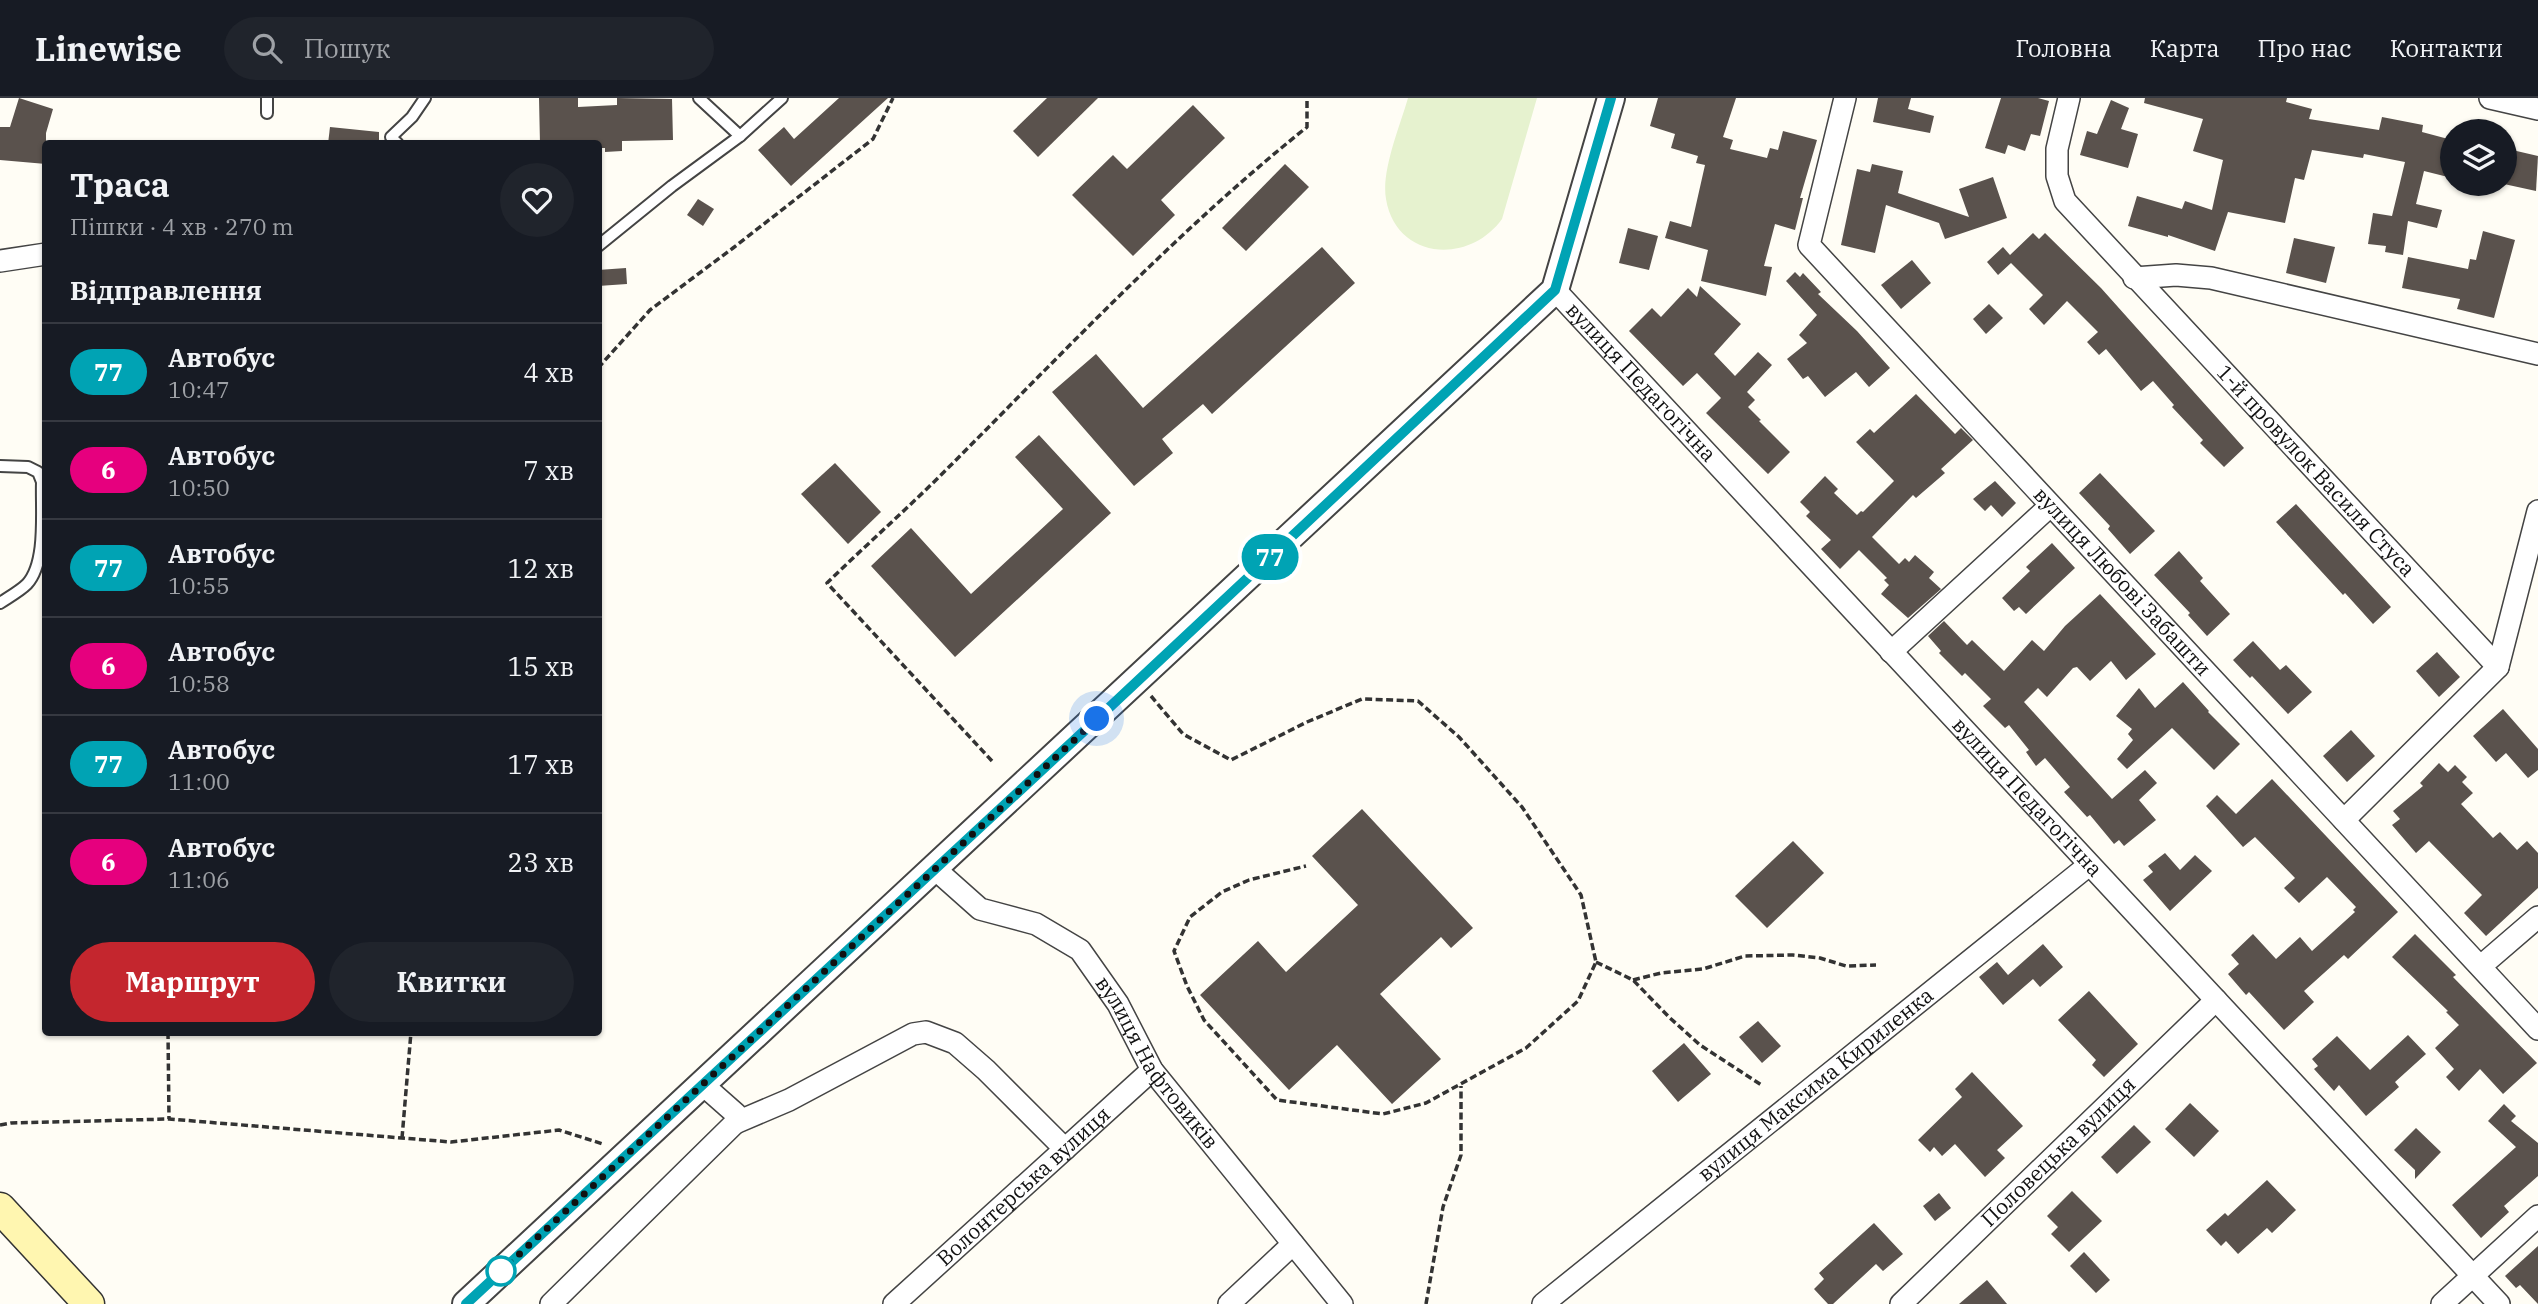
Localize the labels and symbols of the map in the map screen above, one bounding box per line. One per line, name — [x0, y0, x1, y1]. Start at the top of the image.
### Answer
street label: вулиця Педагогічна — [1560, 296, 1723, 467]
street label: 1-й провулок Василя Стуса — [2211, 358, 2422, 582]
street label: вулиця Любові Забашти — [2028, 480, 2218, 681]
line badge: 77 — [1238, 534, 1302, 580]
your location — [1079, 701, 1114, 736]
street label: вулиця Педагогічна — [1947, 711, 2109, 882]
street label: вулиця Нафтовиків — [1090, 970, 1225, 1154]
street label: вулиця Максима Кириленка — [1692, 981, 1939, 1187]
street label: Половецька вулиця — [1975, 1070, 2141, 1232]
street label: Волонтерська вулиця — [930, 1100, 1116, 1272]
unlabelled marker — [486, 1256, 516, 1286]

